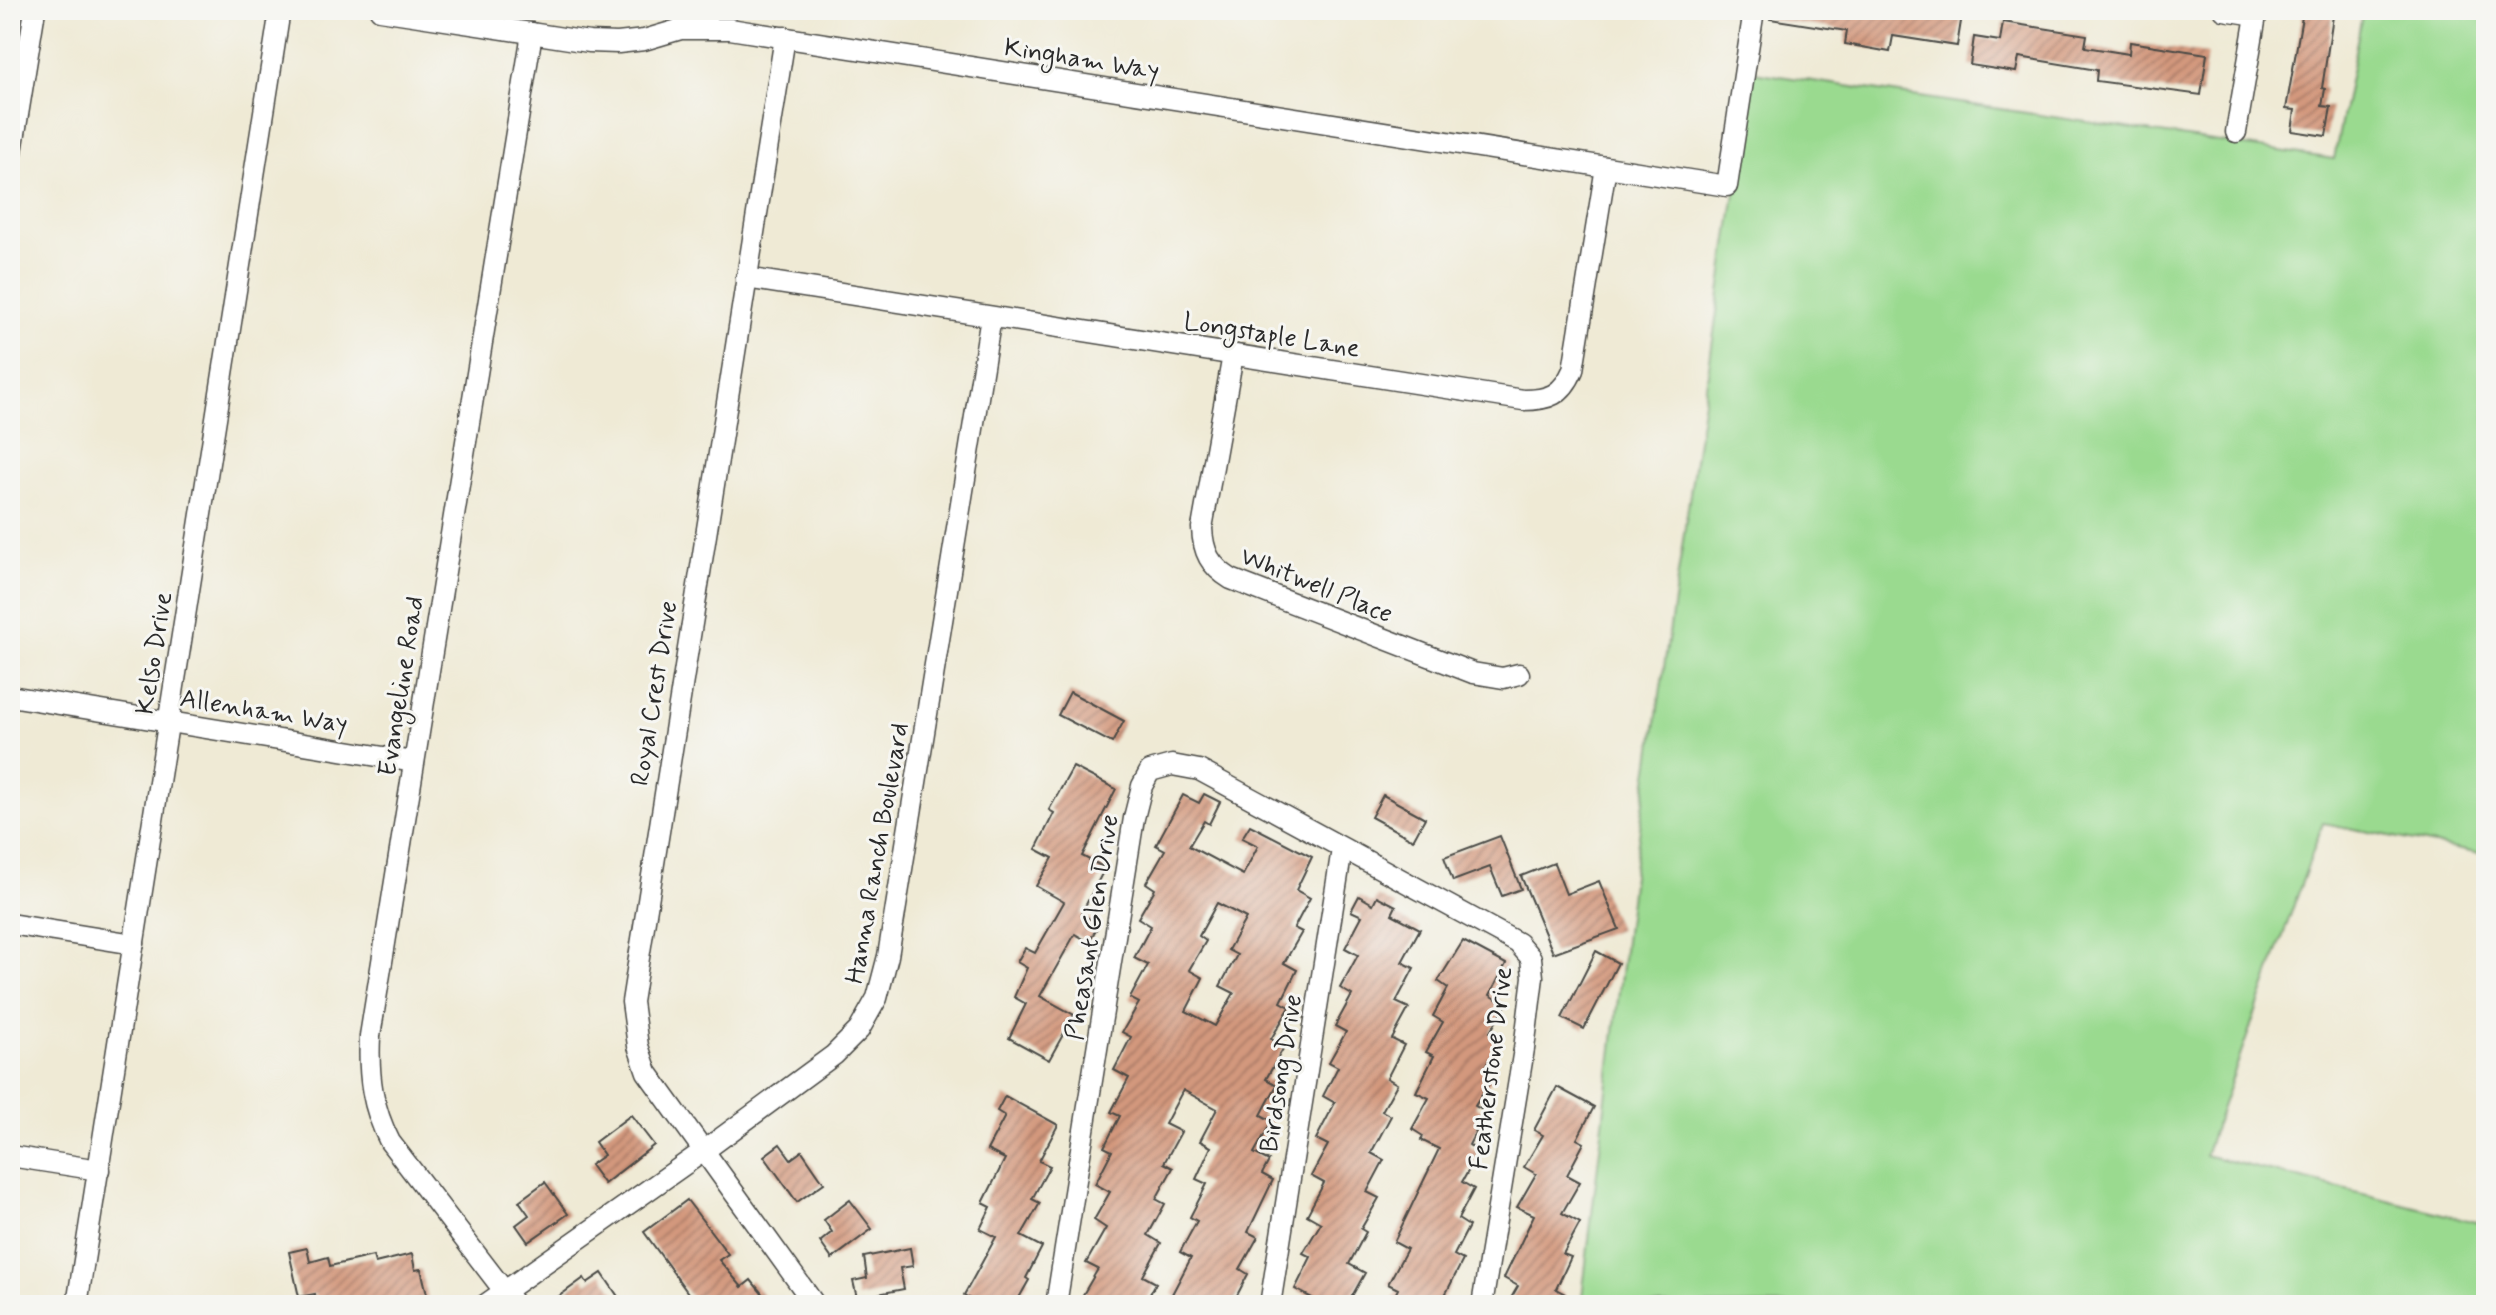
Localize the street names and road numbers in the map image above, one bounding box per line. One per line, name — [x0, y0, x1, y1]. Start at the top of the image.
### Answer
street label: Kingham Way — [1001, 31, 1162, 91]
street label: Longstaple Lane — [1181, 305, 1362, 369]
street label: Whitwell Place — [1235, 540, 1398, 632]
street label: Kelso Drive — [129, 589, 181, 717]
street label: Evangeline Road — [371, 594, 435, 779]
street label: Royal Crest Drive — [624, 598, 686, 788]
street label: Allenham Way — [177, 682, 350, 742]
street label: Hanna Ranch Boulevard — [838, 720, 918, 987]
street label: Pheasant Glen Drive — [1058, 812, 1128, 1043]
street label: Featherstone Drive — [1463, 965, 1521, 1172]
street label: Birdsong Drive — [1253, 992, 1313, 1155]

